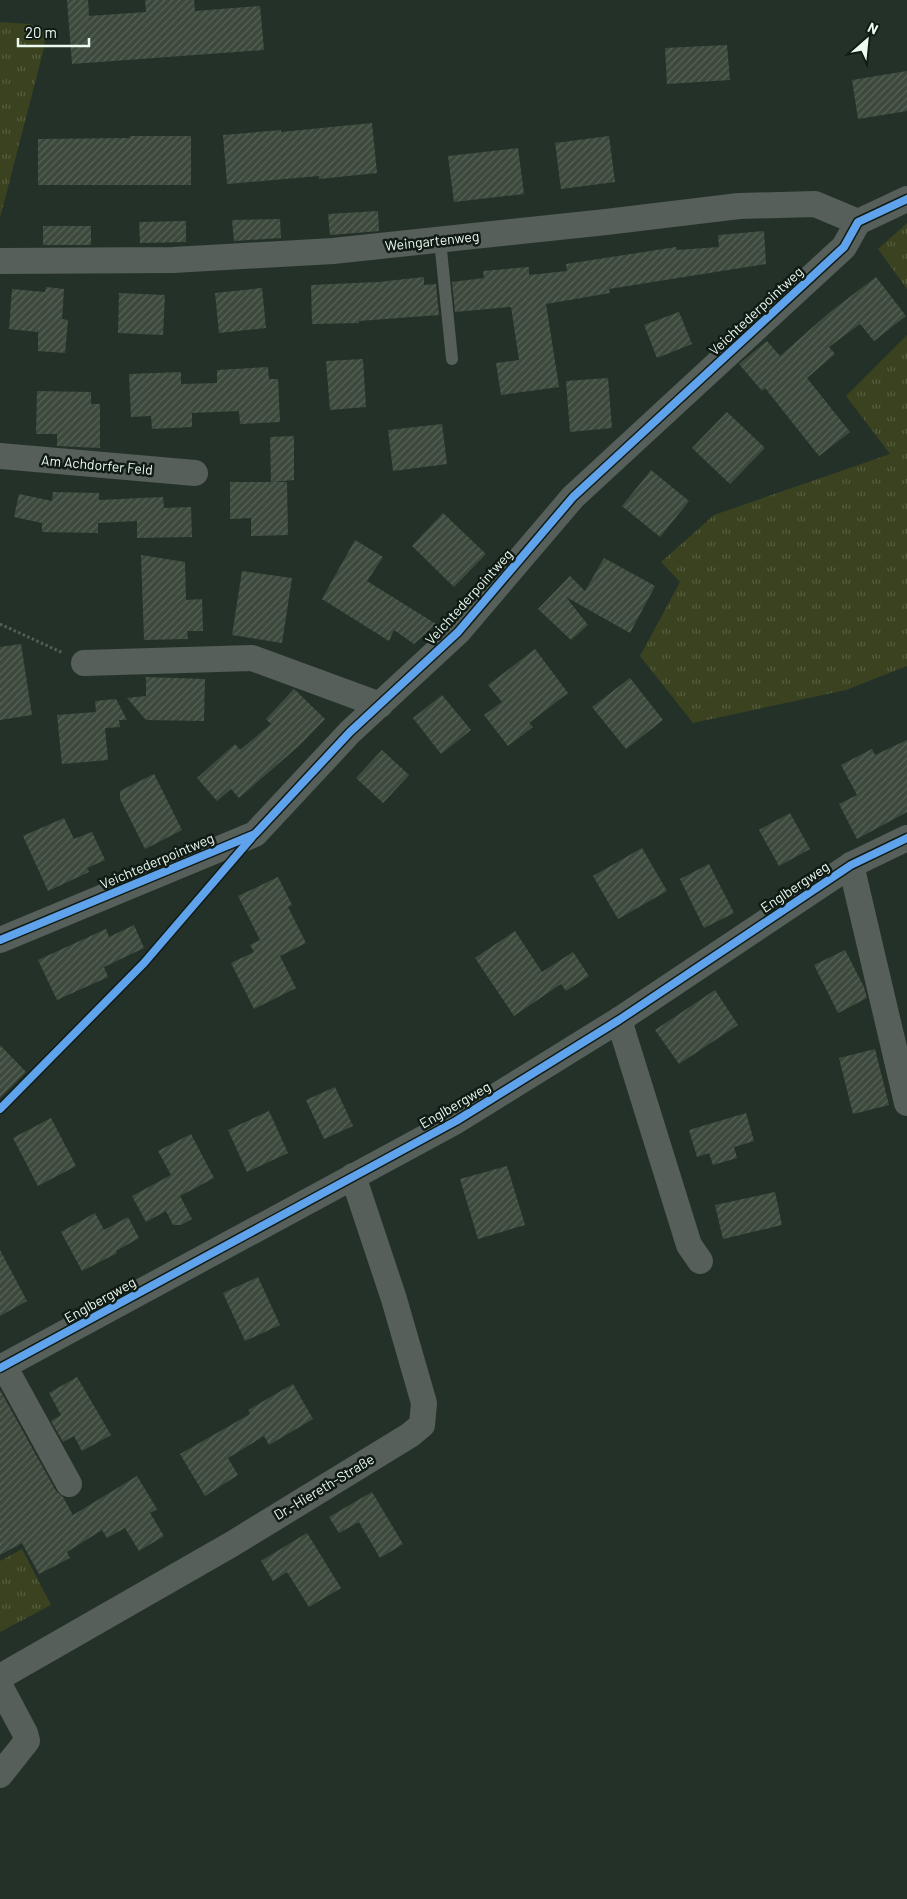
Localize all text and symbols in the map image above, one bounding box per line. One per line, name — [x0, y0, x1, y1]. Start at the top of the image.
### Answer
scale bar — [18, 15, 89, 47]
north arrow — [842, 15, 892, 65]
text: N — [865, 18, 881, 38]
text: 20 m — [25, 23, 57, 41]
street label: Weingartenweg — [384, 227, 480, 254]
street label: Veichtederpointweg — [705, 263, 806, 359]
street label: Am Achdorfer Feld — [41, 451, 154, 478]
street label: Veichtederpointweg — [421, 546, 516, 648]
street label: Veichtederpointweg — [97, 829, 216, 892]
street label: Englbergweg — [757, 857, 832, 916]
street label: Englbergweg — [416, 1077, 493, 1132]
street label: Englbergweg — [61, 1273, 138, 1326]
street label: Dr.-Hiereth-Straße — [271, 1450, 377, 1523]

